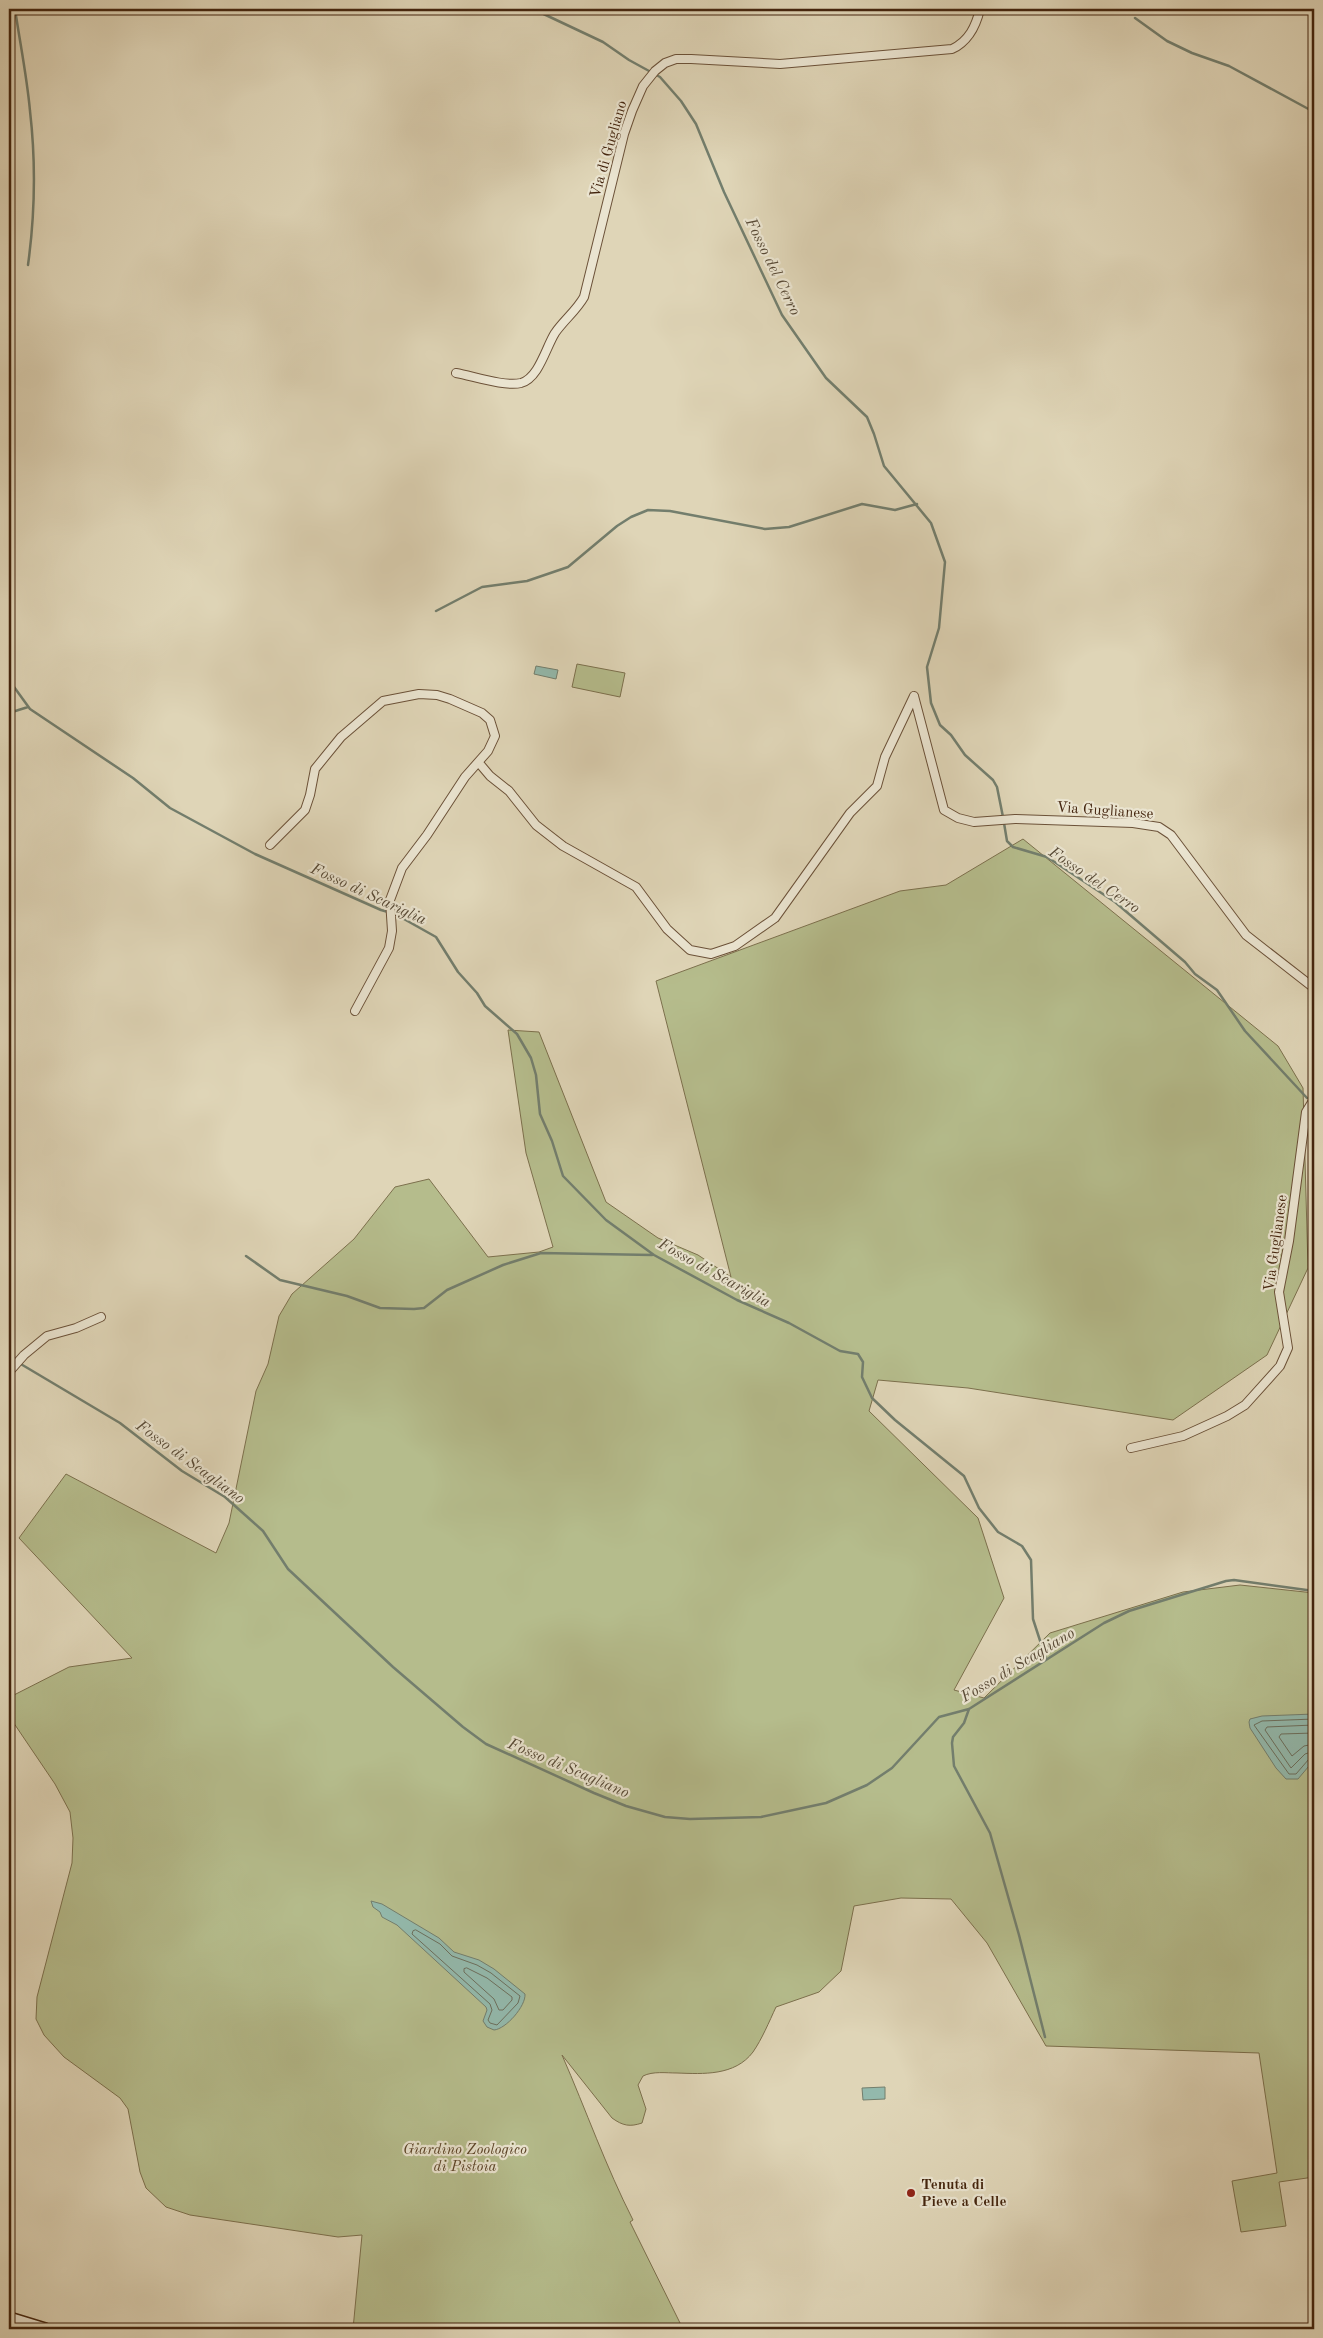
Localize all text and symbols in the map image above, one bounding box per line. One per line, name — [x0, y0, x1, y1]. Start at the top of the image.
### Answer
street label: Via di Gugliano — [588, 99, 631, 200]
water label: Fosso del Cerro — [741, 215, 803, 318]
street label: Via Guglianese — [1056, 801, 1154, 822]
water label: Fosso del Cerro — [1045, 844, 1142, 917]
water label: Fosso di Scariglia — [307, 861, 429, 929]
street label: Via Guglianese — [1262, 1194, 1291, 1292]
water label: Fosso di Scariglia — [654, 1236, 773, 1311]
water label: Fosso di Scagliano — [132, 1417, 247, 1507]
water label: Fosso di Scagliano — [957, 1625, 1078, 1707]
water label: Fosso di Scagliano — [504, 1736, 631, 1802]
park label: Giardino Zoologico di Pistoia — [403, 2143, 527, 2175]
place label: Tenuta di Pieve a Celle — [921, 2178, 1007, 2210]
marker: Tenuta di Pieve a Celle — [905, 2187, 917, 2199]

